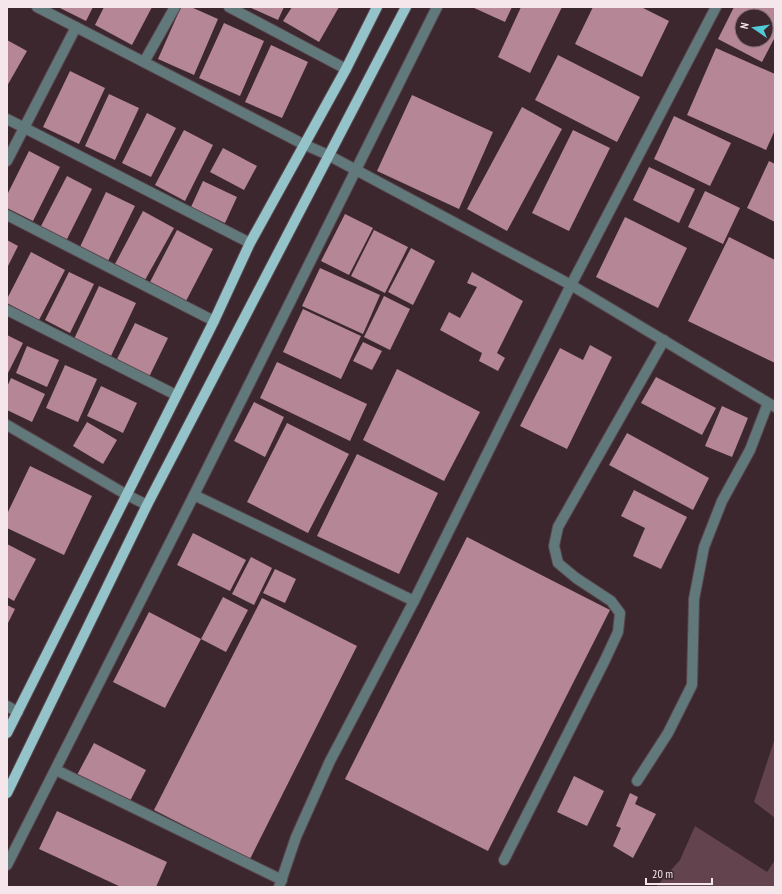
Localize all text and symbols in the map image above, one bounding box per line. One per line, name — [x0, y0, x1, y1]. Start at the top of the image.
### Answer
north arrow — [734, 8, 774, 48]
text: N — [737, 21, 752, 30]
scale bar — [646, 860, 712, 886]
text: 20 m — [652, 866, 673, 881]

